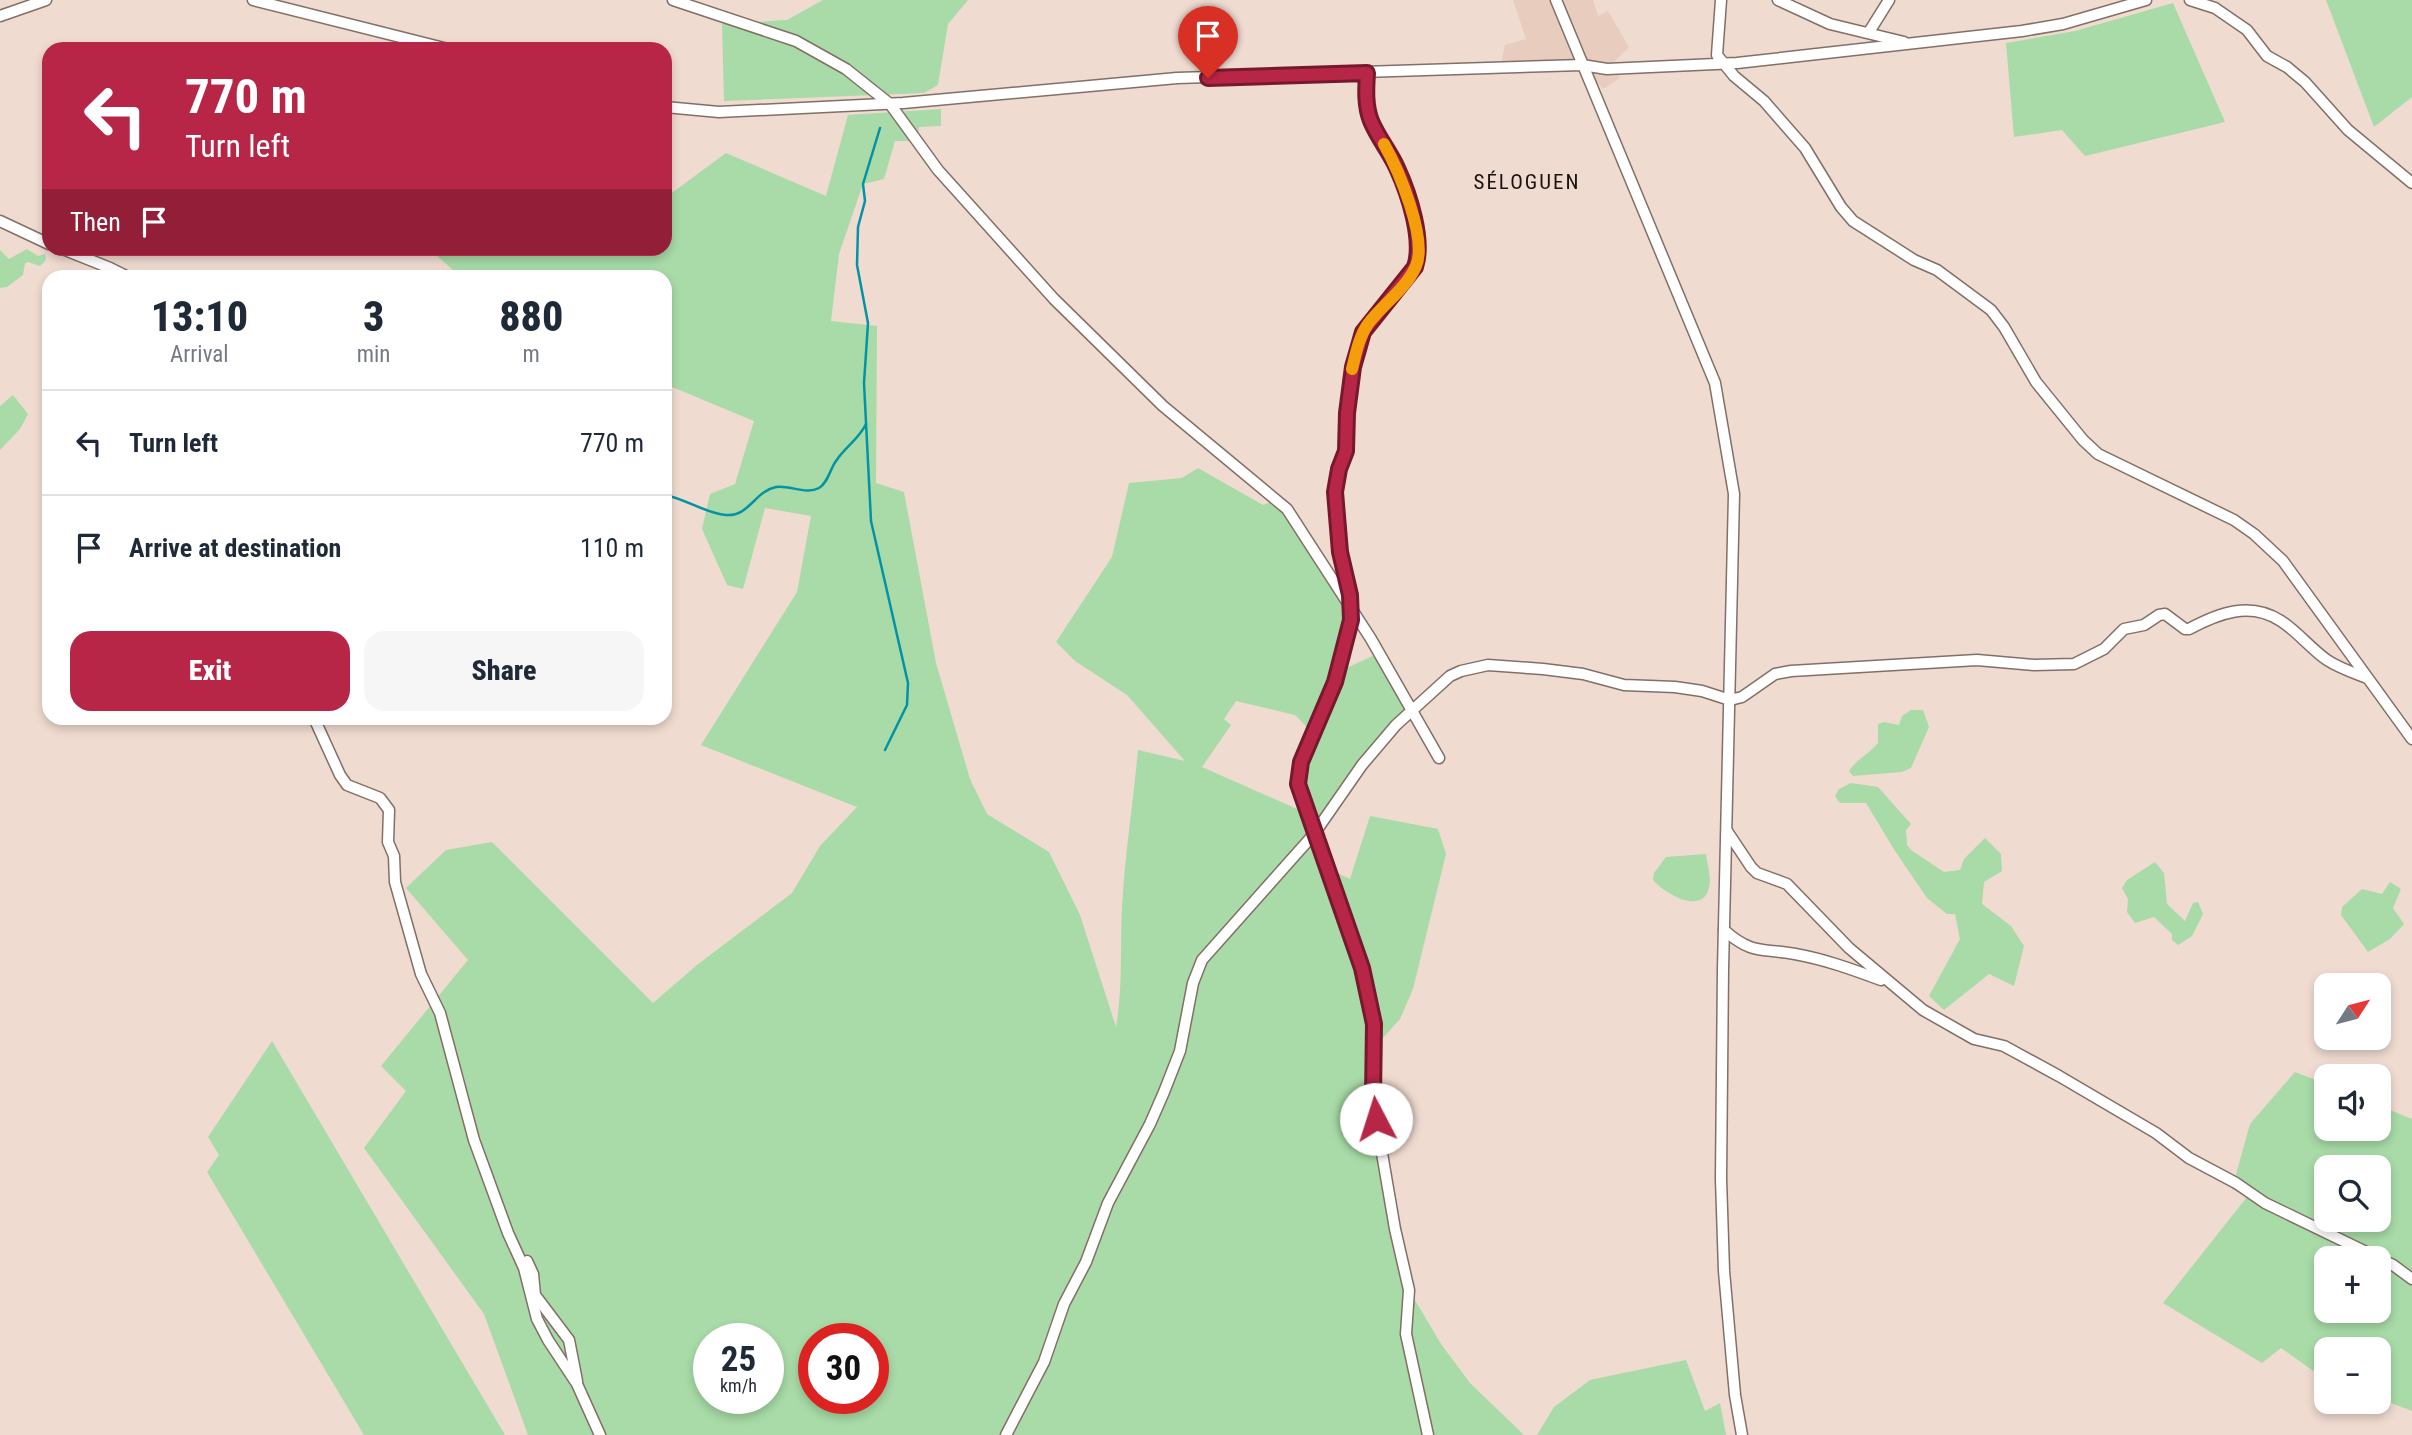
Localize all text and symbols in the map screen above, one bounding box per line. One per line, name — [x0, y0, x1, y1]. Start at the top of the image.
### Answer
pin — [1178, 6, 1238, 78]
icon: arrive — [1189, 17, 1227, 55]
text: 770 m — [185, 68, 307, 125]
icon: left — [70, 70, 161, 161]
text: Turn left — [185, 127, 290, 165]
district label: SÉLOGUEN — [1474, 170, 1580, 194]
icon: arrive — [135, 203, 173, 241]
text: Then — [70, 207, 121, 237]
text: 13:10 — [151, 292, 248, 341]
text: 3 — [363, 292, 384, 341]
text: 880 — [499, 292, 563, 341]
text: Arrival — [170, 341, 229, 368]
text: min — [357, 341, 390, 368]
text: m — [523, 341, 540, 368]
icon: left — [70, 424, 108, 462]
text: Turn left — [129, 428, 218, 458]
text: 770 m — [580, 428, 644, 458]
icon: arrive — [70, 529, 108, 567]
text: Arrive at destination — [129, 533, 341, 563]
text: 110 m — [580, 533, 644, 563]
button: Exit — [70, 631, 350, 711]
button: Share — [364, 631, 644, 711]
north arrow — [2314, 973, 2390, 1050]
map controls — [2314, 973, 2391, 1414]
button: sound — [2314, 1064, 2391, 1141]
position arrow — [1339, 1082, 1413, 1156]
button: search — [2314, 1155, 2391, 1232]
button: + — [2314, 1246, 2391, 1323]
speed limit sign: 30 — [798, 1323, 889, 1414]
button: − — [2314, 1337, 2391, 1414]
text: 25 — [721, 1339, 756, 1380]
text: km/h — [720, 1375, 757, 1396]

